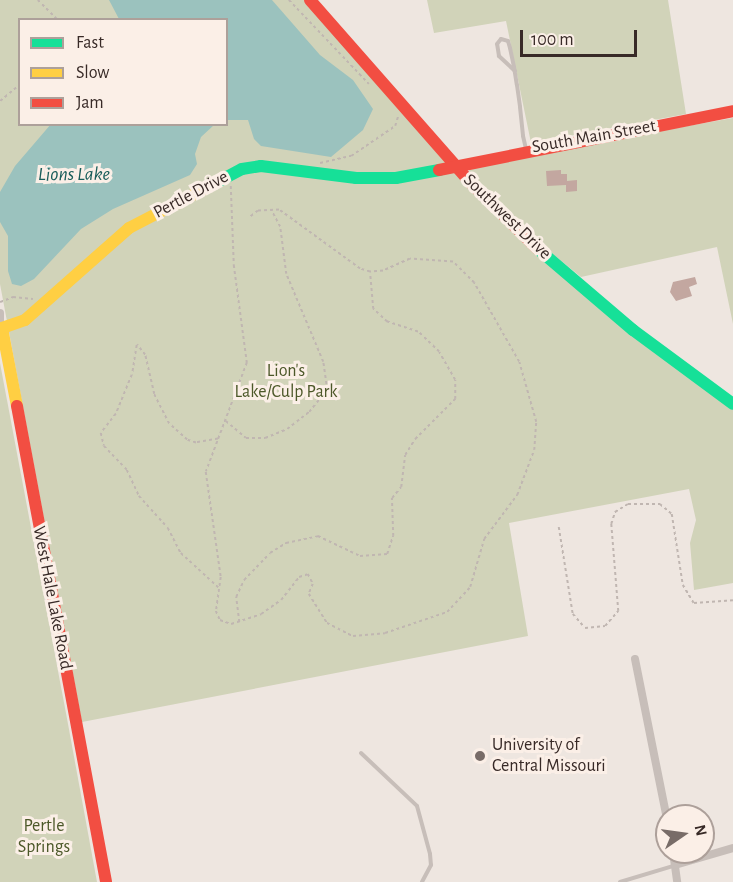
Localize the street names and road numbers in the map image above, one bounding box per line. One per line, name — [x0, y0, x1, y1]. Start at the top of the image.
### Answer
street label: South Main Street — [530, 115, 658, 159]
street label: Pertle Drive — [150, 166, 232, 224]
street label: Southwest Drive — [459, 170, 555, 264]
street label: West Hale Lake Road — [27, 524, 77, 672]

